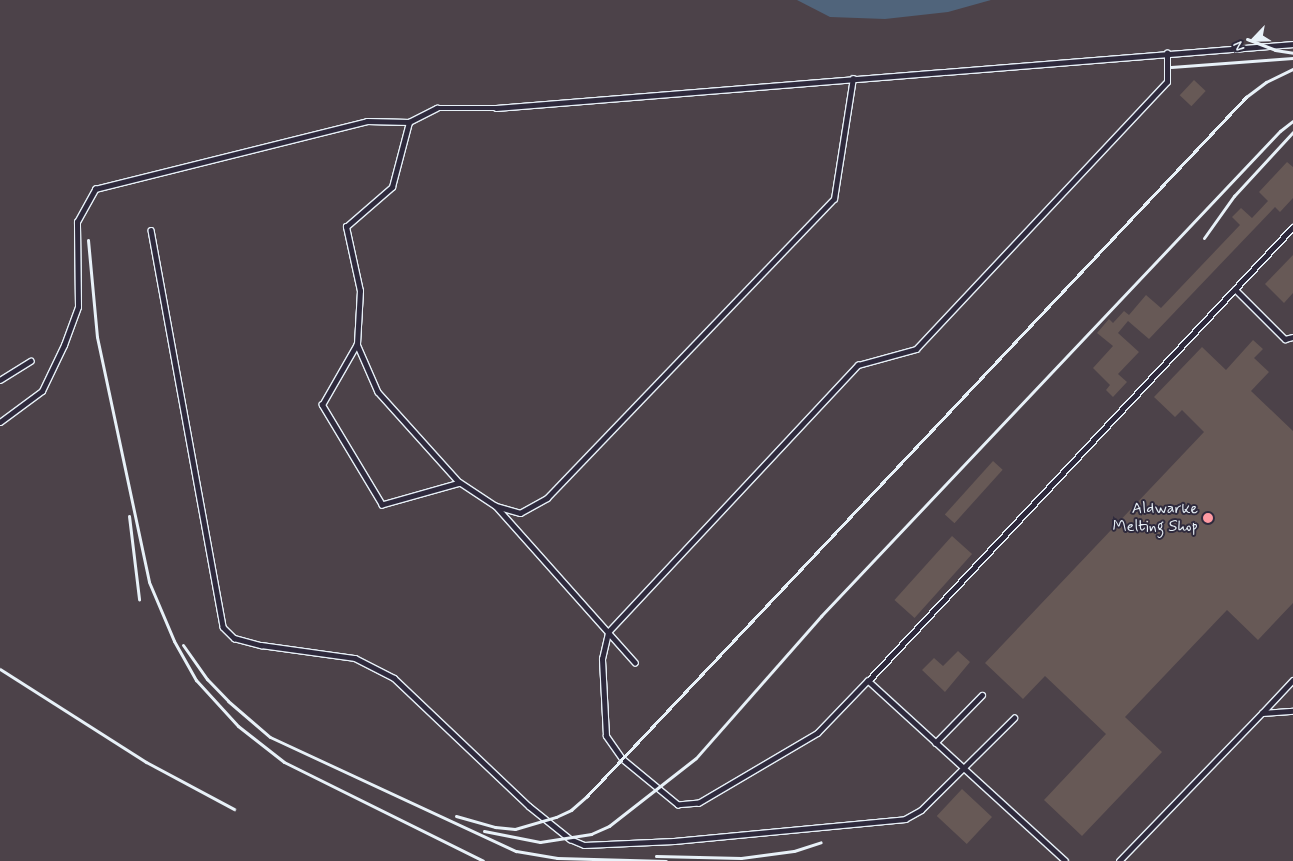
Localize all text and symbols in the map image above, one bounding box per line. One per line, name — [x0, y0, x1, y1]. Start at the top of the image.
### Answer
north arrow — [1228, 15, 1278, 65]
text: N — [1229, 38, 1249, 54]
place label: Aldwarke Melting Shop — [1113, 499, 1198, 537]
marker: Aldwarke Melting Shop — [1202, 512, 1214, 524]

